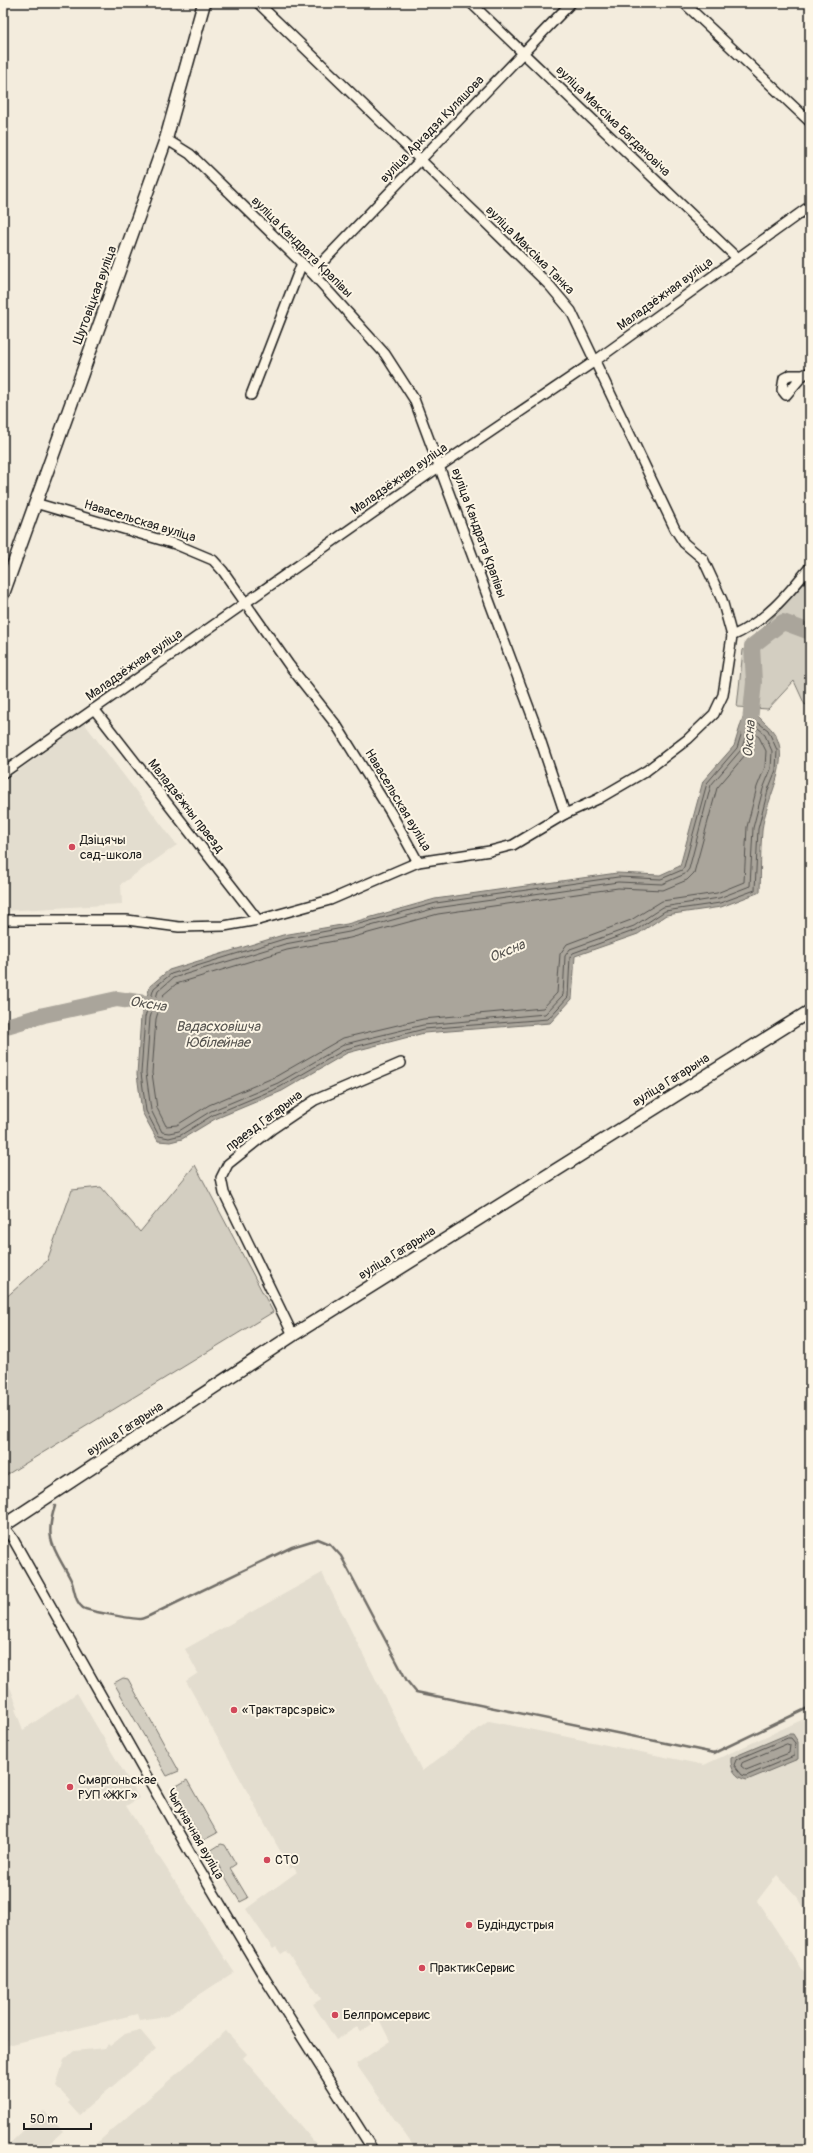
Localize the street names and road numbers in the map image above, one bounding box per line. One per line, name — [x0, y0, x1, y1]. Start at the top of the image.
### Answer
street label: вуліца Максіма Багдановіча — [552, 62, 674, 180]
street label: вуліца Аркадзя Куляшова — [377, 72, 487, 186]
street label: вуліца Кандрата Крапівы — [248, 193, 356, 301]
street label: вуліца Максіма Танка — [482, 202, 578, 298]
street label: Шутовіцкая вуліца — [70, 244, 120, 346]
street label: Маладзёжная вуліца — [614, 254, 716, 334]
street label: Маладзёжная вуліца — [348, 440, 450, 518]
street label: вуліца Кандрата Крапівы — [448, 466, 510, 600]
street label: Навасельская вуліца — [82, 496, 198, 546]
street label: Маладзёжная вуліца — [83, 626, 185, 704]
street label: Навасельская вуліца — [361, 746, 435, 854]
street label: Маладзёжны праезд — [144, 756, 228, 856]
street label: вуліца Гагарына — [629, 1050, 713, 1110]
street label: праезд Гагарына — [222, 1087, 306, 1155]
street label: вуліца Гагарына — [355, 1223, 439, 1283]
street label: вуліца Гагарына — [84, 1398, 166, 1460]
street label: Чыгуначная вуліца — [163, 1786, 227, 1882]

